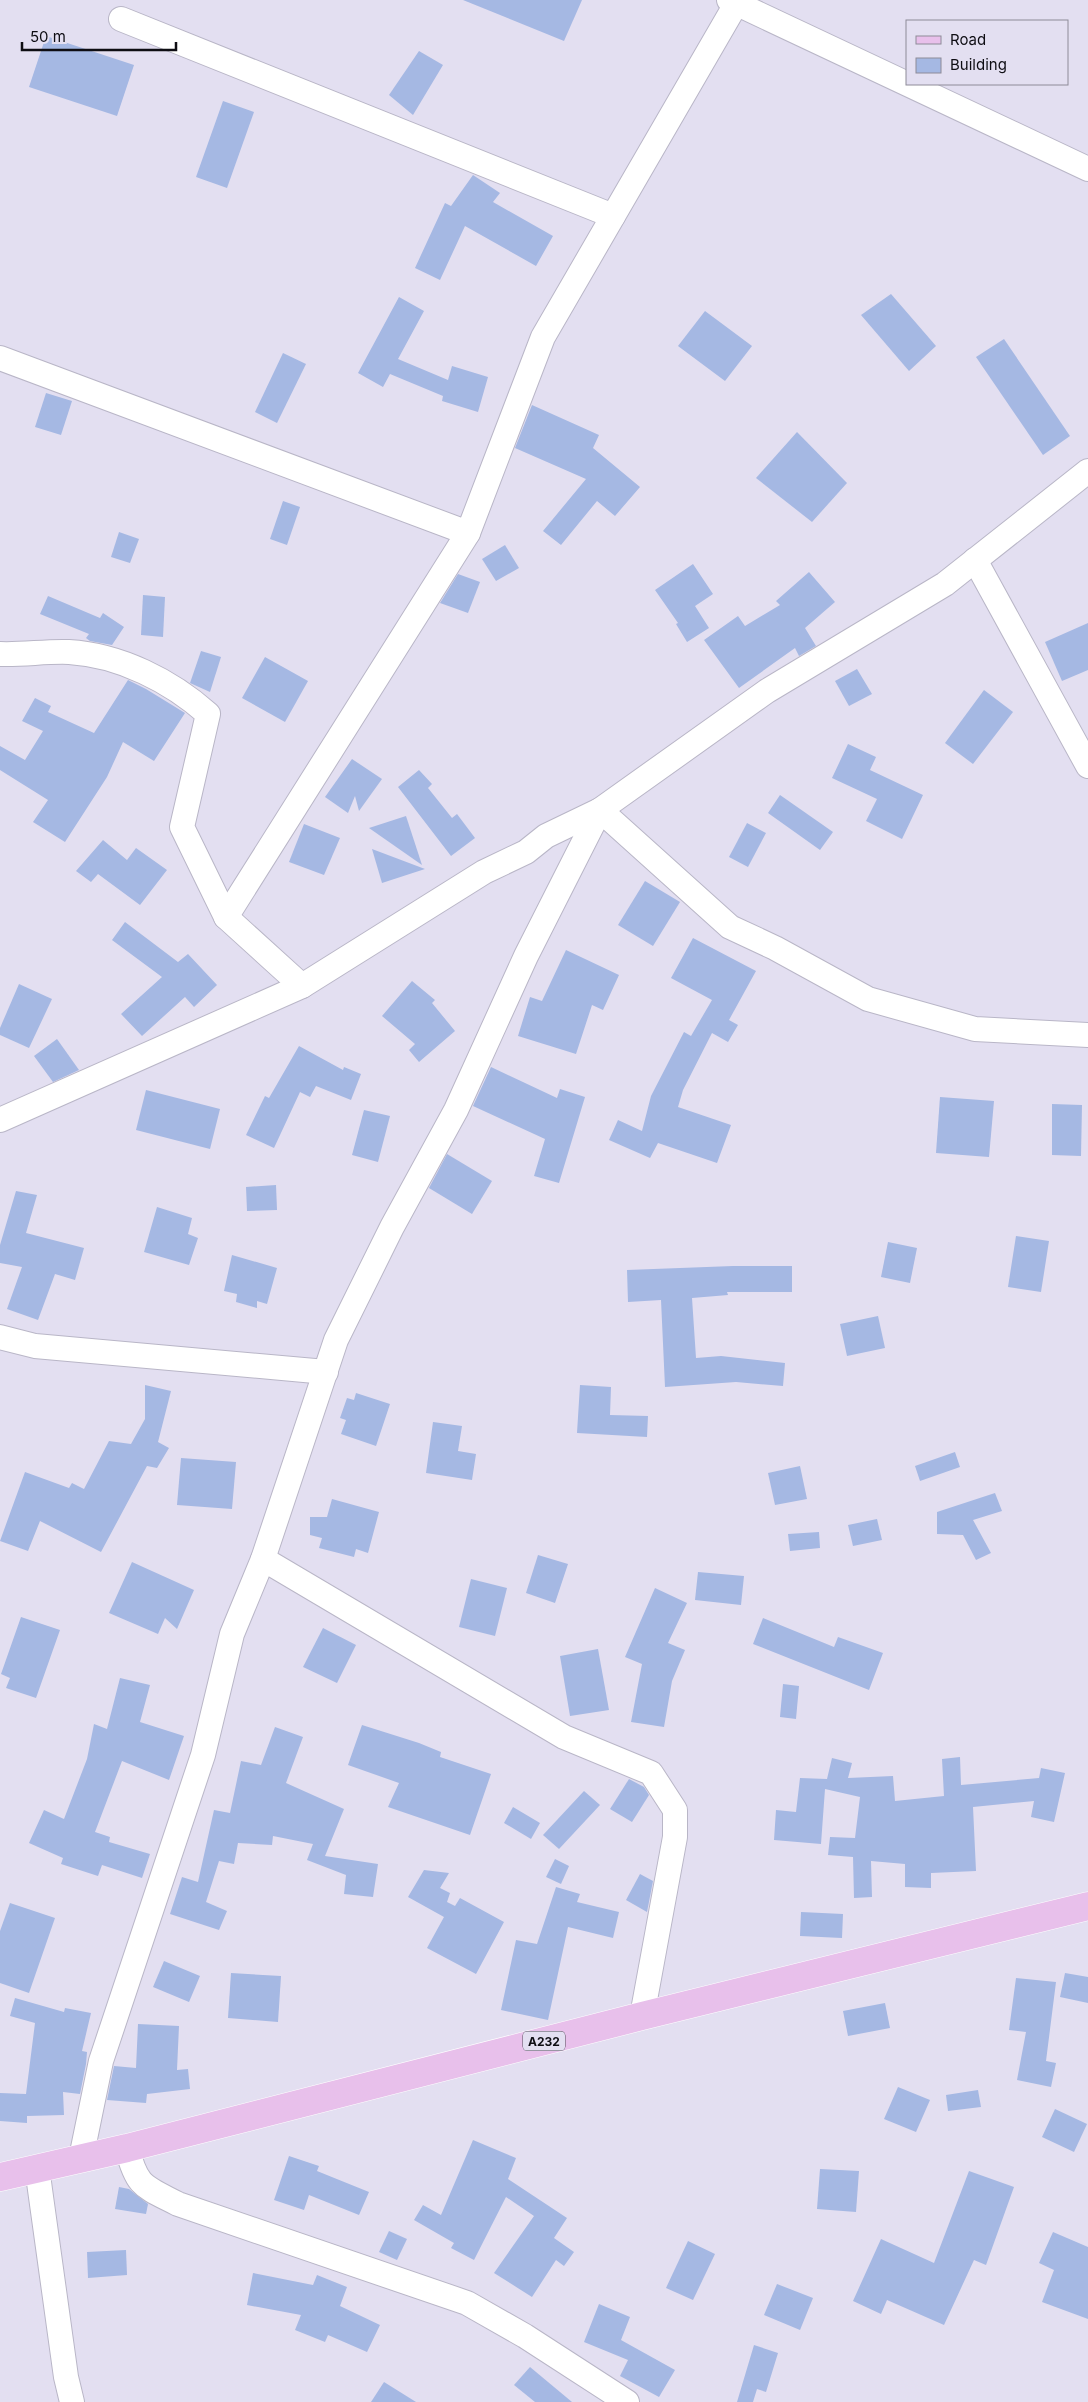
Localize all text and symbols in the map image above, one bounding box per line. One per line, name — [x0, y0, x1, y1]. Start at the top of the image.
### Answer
scale bar — [22, 20, 176, 52]
legend — [906, 20, 1068, 85]
text: 50 m — [30, 27, 66, 46]
text: Road — [950, 30, 986, 49]
text: Building — [950, 55, 1007, 74]
road number: A232 — [523, 2032, 565, 2050]

